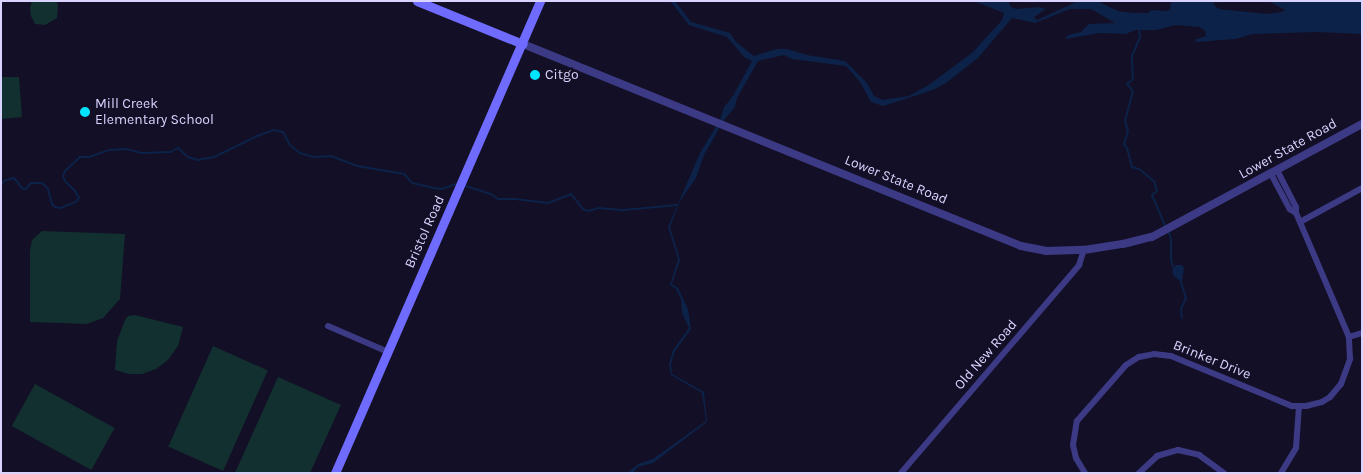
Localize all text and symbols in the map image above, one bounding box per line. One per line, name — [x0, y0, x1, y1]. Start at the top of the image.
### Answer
place label: Citgo — [545, 67, 579, 83]
marker: Citgo — [529, 69, 541, 81]
place label: Mill Creek Elementary School — [95, 96, 214, 128]
marker: Mill Creek Elementary School — [79, 106, 91, 118]
street label: Lower State Road — [1236, 115, 1340, 183]
street label: Lower State Road — [842, 152, 950, 208]
street label: Bristol Road — [402, 193, 448, 271]
street label: Old New Road — [951, 317, 1021, 393]
street label: Brinker Drive — [1171, 337, 1253, 383]

